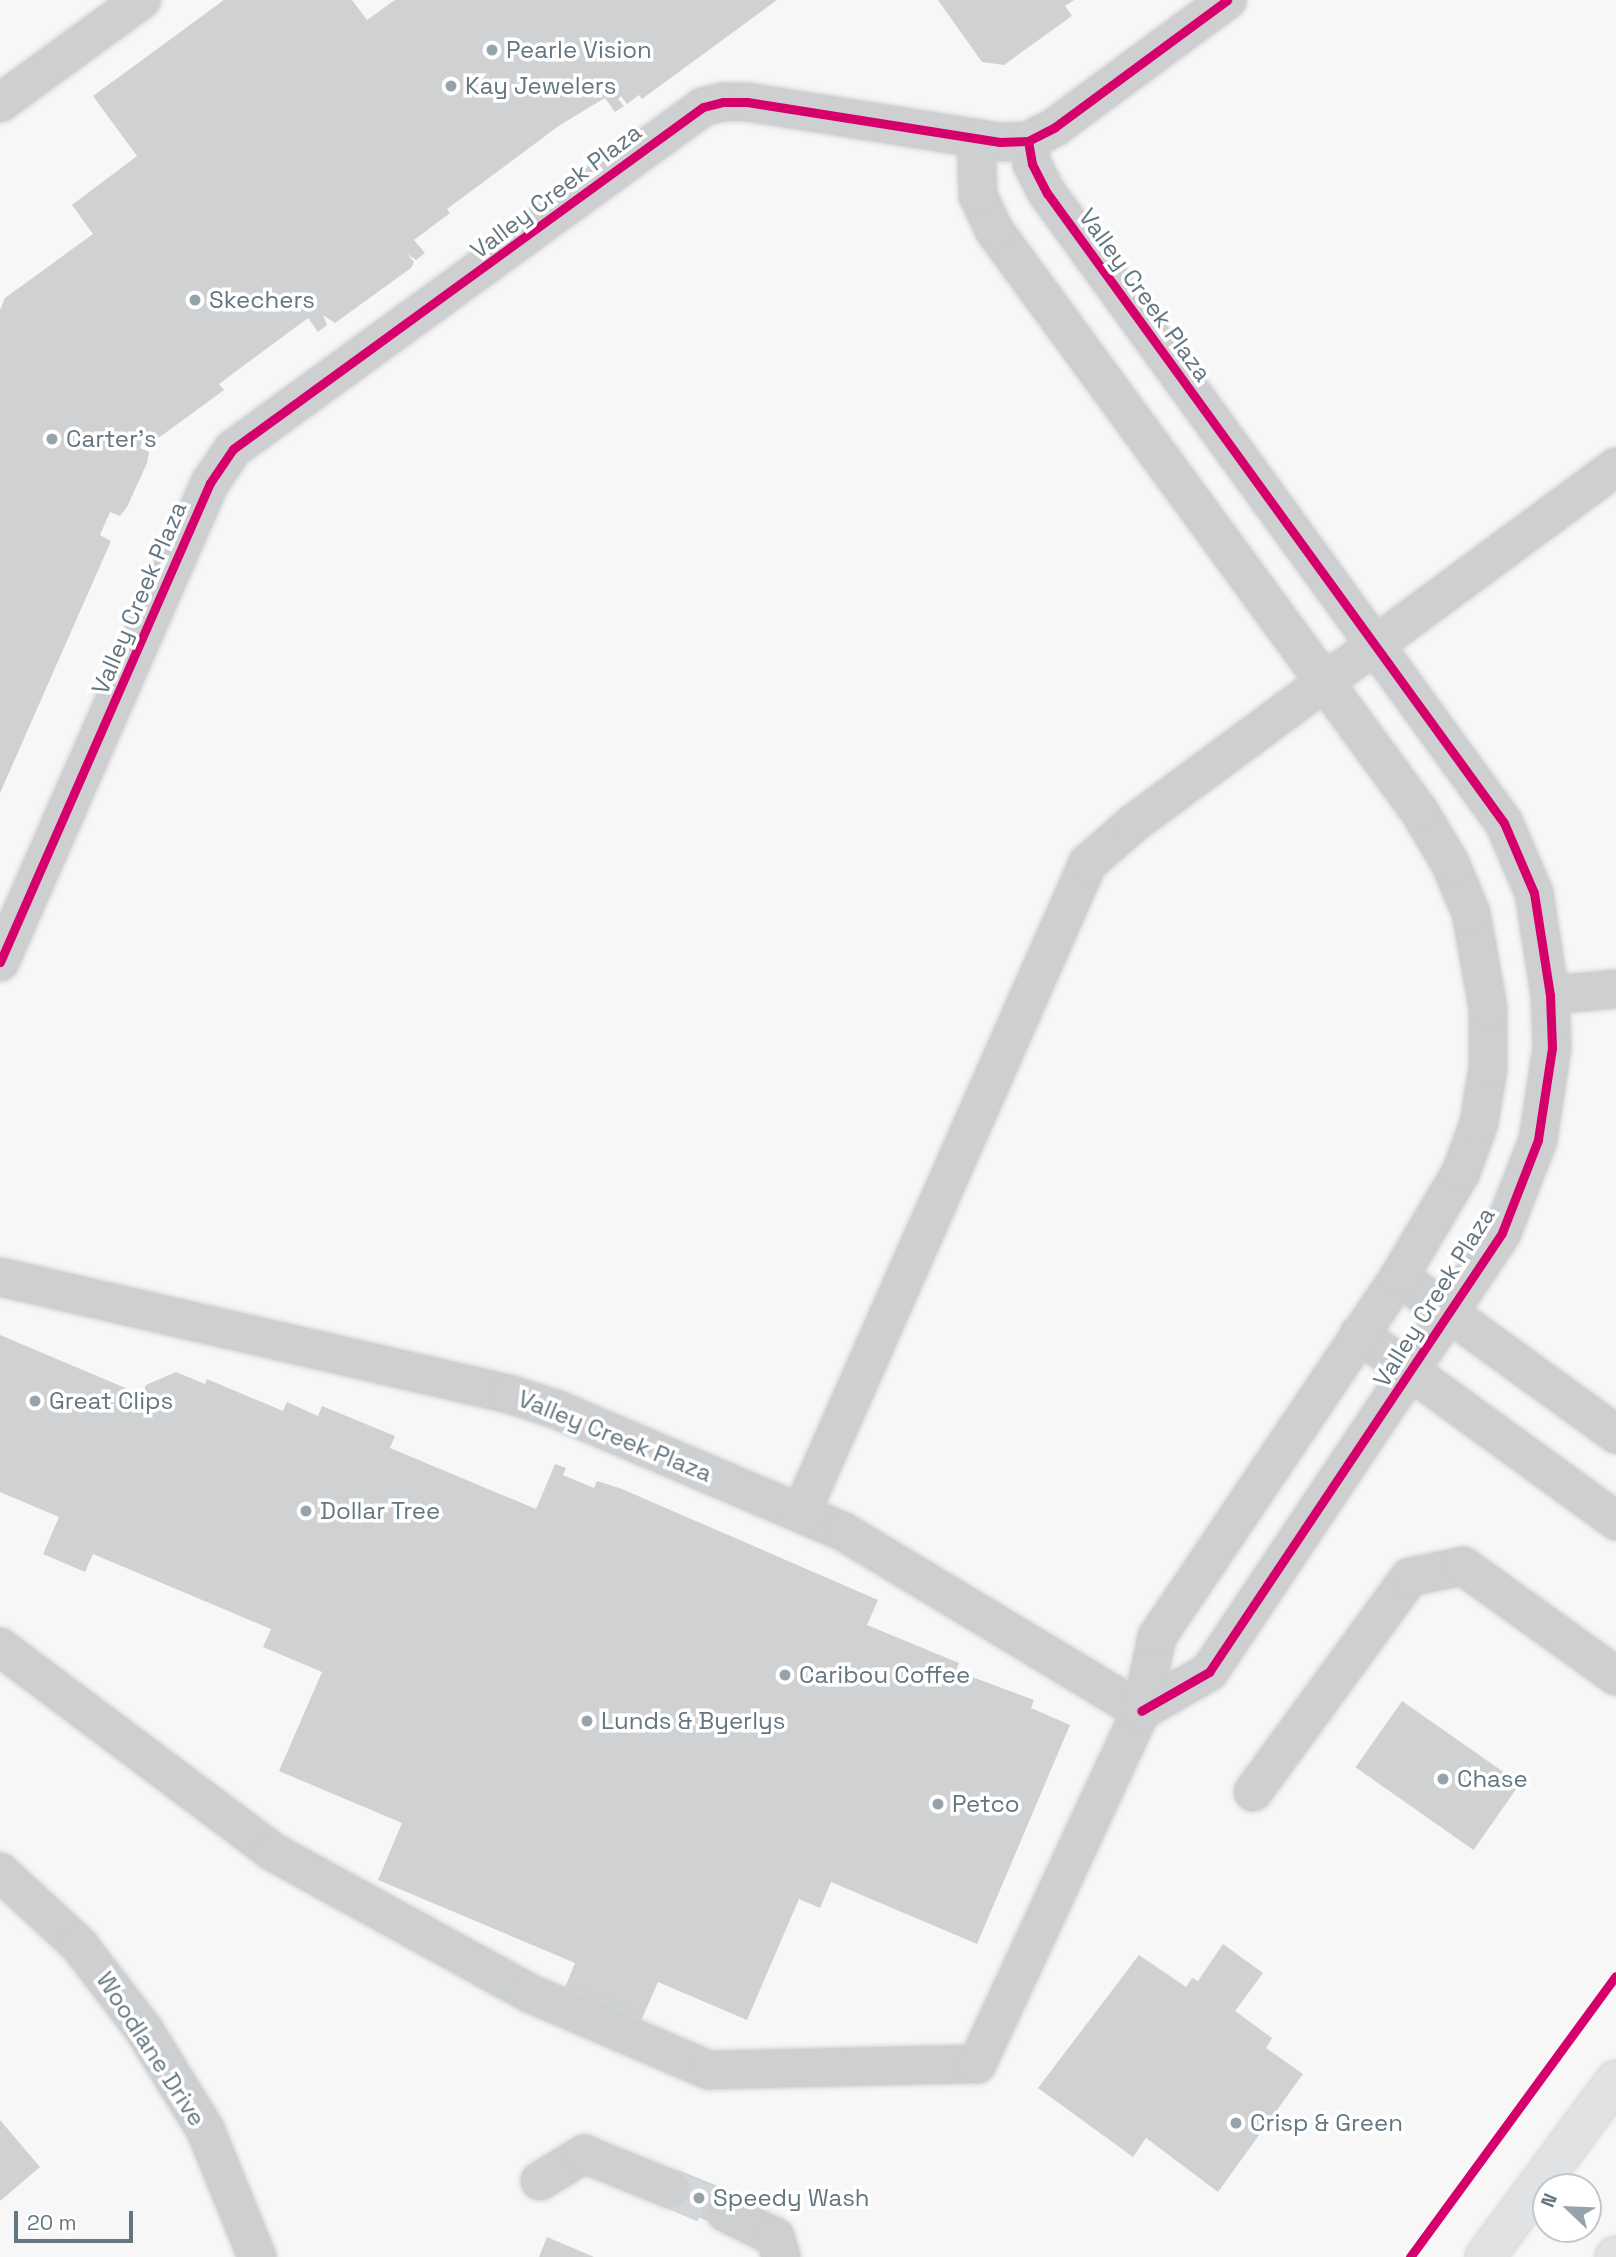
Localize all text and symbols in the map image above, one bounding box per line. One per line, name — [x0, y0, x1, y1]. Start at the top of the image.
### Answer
place label: Pearle Vision — [506, 36, 652, 64]
marker: Pearle Vision — [484, 42, 500, 58]
place label: Kay Jewelers — [465, 72, 616, 100]
marker: Kay Jewelers — [443, 78, 459, 94]
street label: Valley Creek Plaza — [465, 117, 647, 265]
street label: Valley Creek Plaza — [1073, 203, 1217, 387]
place label: Skechers — [209, 286, 315, 314]
marker: Skechers — [187, 292, 203, 308]
place label: Carter's — [66, 425, 157, 453]
marker: Carter's — [44, 431, 60, 447]
street label: Valley Creek Plaza — [85, 497, 193, 699]
street label: Valley Creek Plaza — [1367, 1202, 1501, 1392]
street label: Valley Creek Plaza — [514, 1384, 716, 1488]
place label: Great Clips — [49, 1387, 173, 1415]
marker: Great Clips — [27, 1393, 43, 1409]
place label: Dollar Tree — [320, 1497, 441, 1525]
marker: Dollar Tree — [298, 1503, 314, 1519]
place label: Caribou Coffee — [799, 1661, 970, 1689]
marker: Caribou Coffee — [777, 1667, 793, 1683]
place label: Lunds & Byerlys — [601, 1707, 785, 1735]
marker: Lunds & Byerlys — [579, 1713, 595, 1729]
place label: Chase — [1457, 1765, 1528, 1793]
marker: Chase — [1435, 1771, 1451, 1787]
place label: Petco — [952, 1790, 1020, 1818]
marker: Petco — [930, 1796, 946, 1812]
street label: Woodlane Drive — [90, 1966, 212, 2132]
place label: Crisp & Green — [1250, 2109, 1403, 2137]
marker: Crisp & Green — [1228, 2115, 1244, 2131]
north arrow — [1532, 2173, 1602, 2243]
place label: Speedy Wash — [713, 2184, 870, 2212]
marker: Speedy Wash — [691, 2190, 707, 2206]
text: N — [1535, 2190, 1563, 2211]
scale bar — [18, 2198, 136, 2242]
text: 20 m — [27, 2209, 77, 2236]

